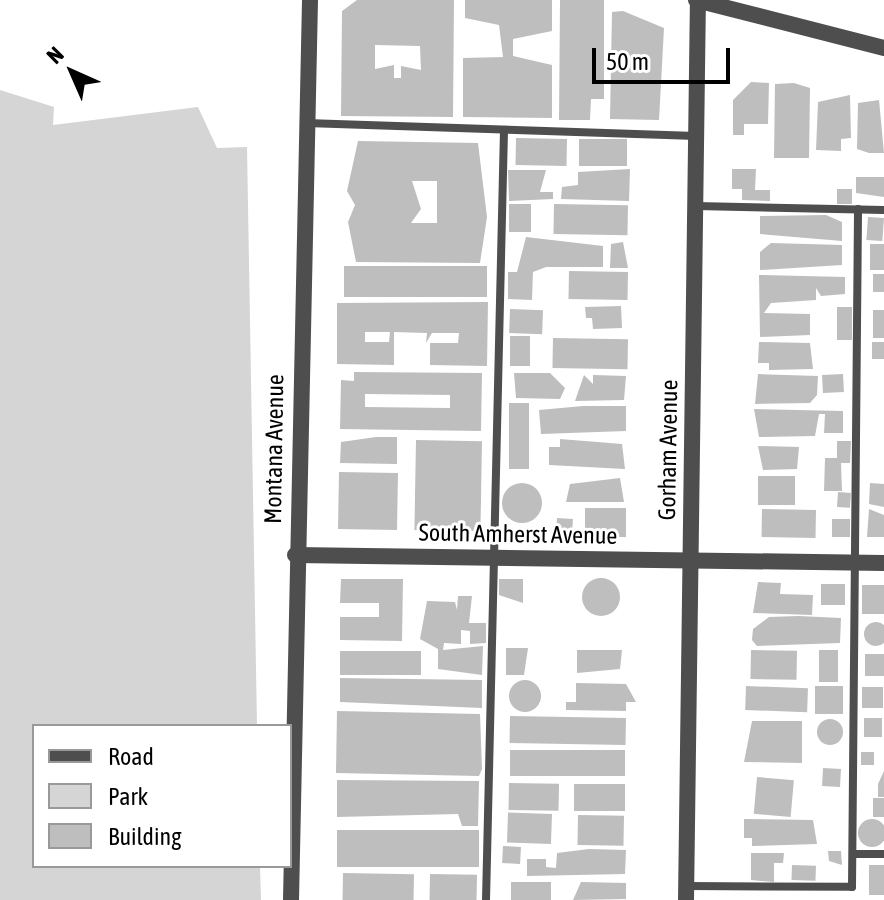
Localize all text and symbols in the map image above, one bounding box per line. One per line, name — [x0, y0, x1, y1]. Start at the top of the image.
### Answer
north arrow — [32, 32, 112, 112]
scale bar — [596, 32, 734, 82]
text: N — [41, 41, 69, 69]
text: 50 m — [606, 48, 649, 75]
street label: Montana Avenue — [258, 374, 290, 524]
street label: Gorham Avenue — [652, 379, 684, 521]
street label: South Amherst Avenue — [418, 518, 618, 550]
legend — [32, 724, 292, 868]
text: Road — [108, 743, 154, 770]
text: Park — [108, 783, 148, 810]
text: Building — [108, 823, 181, 850]

